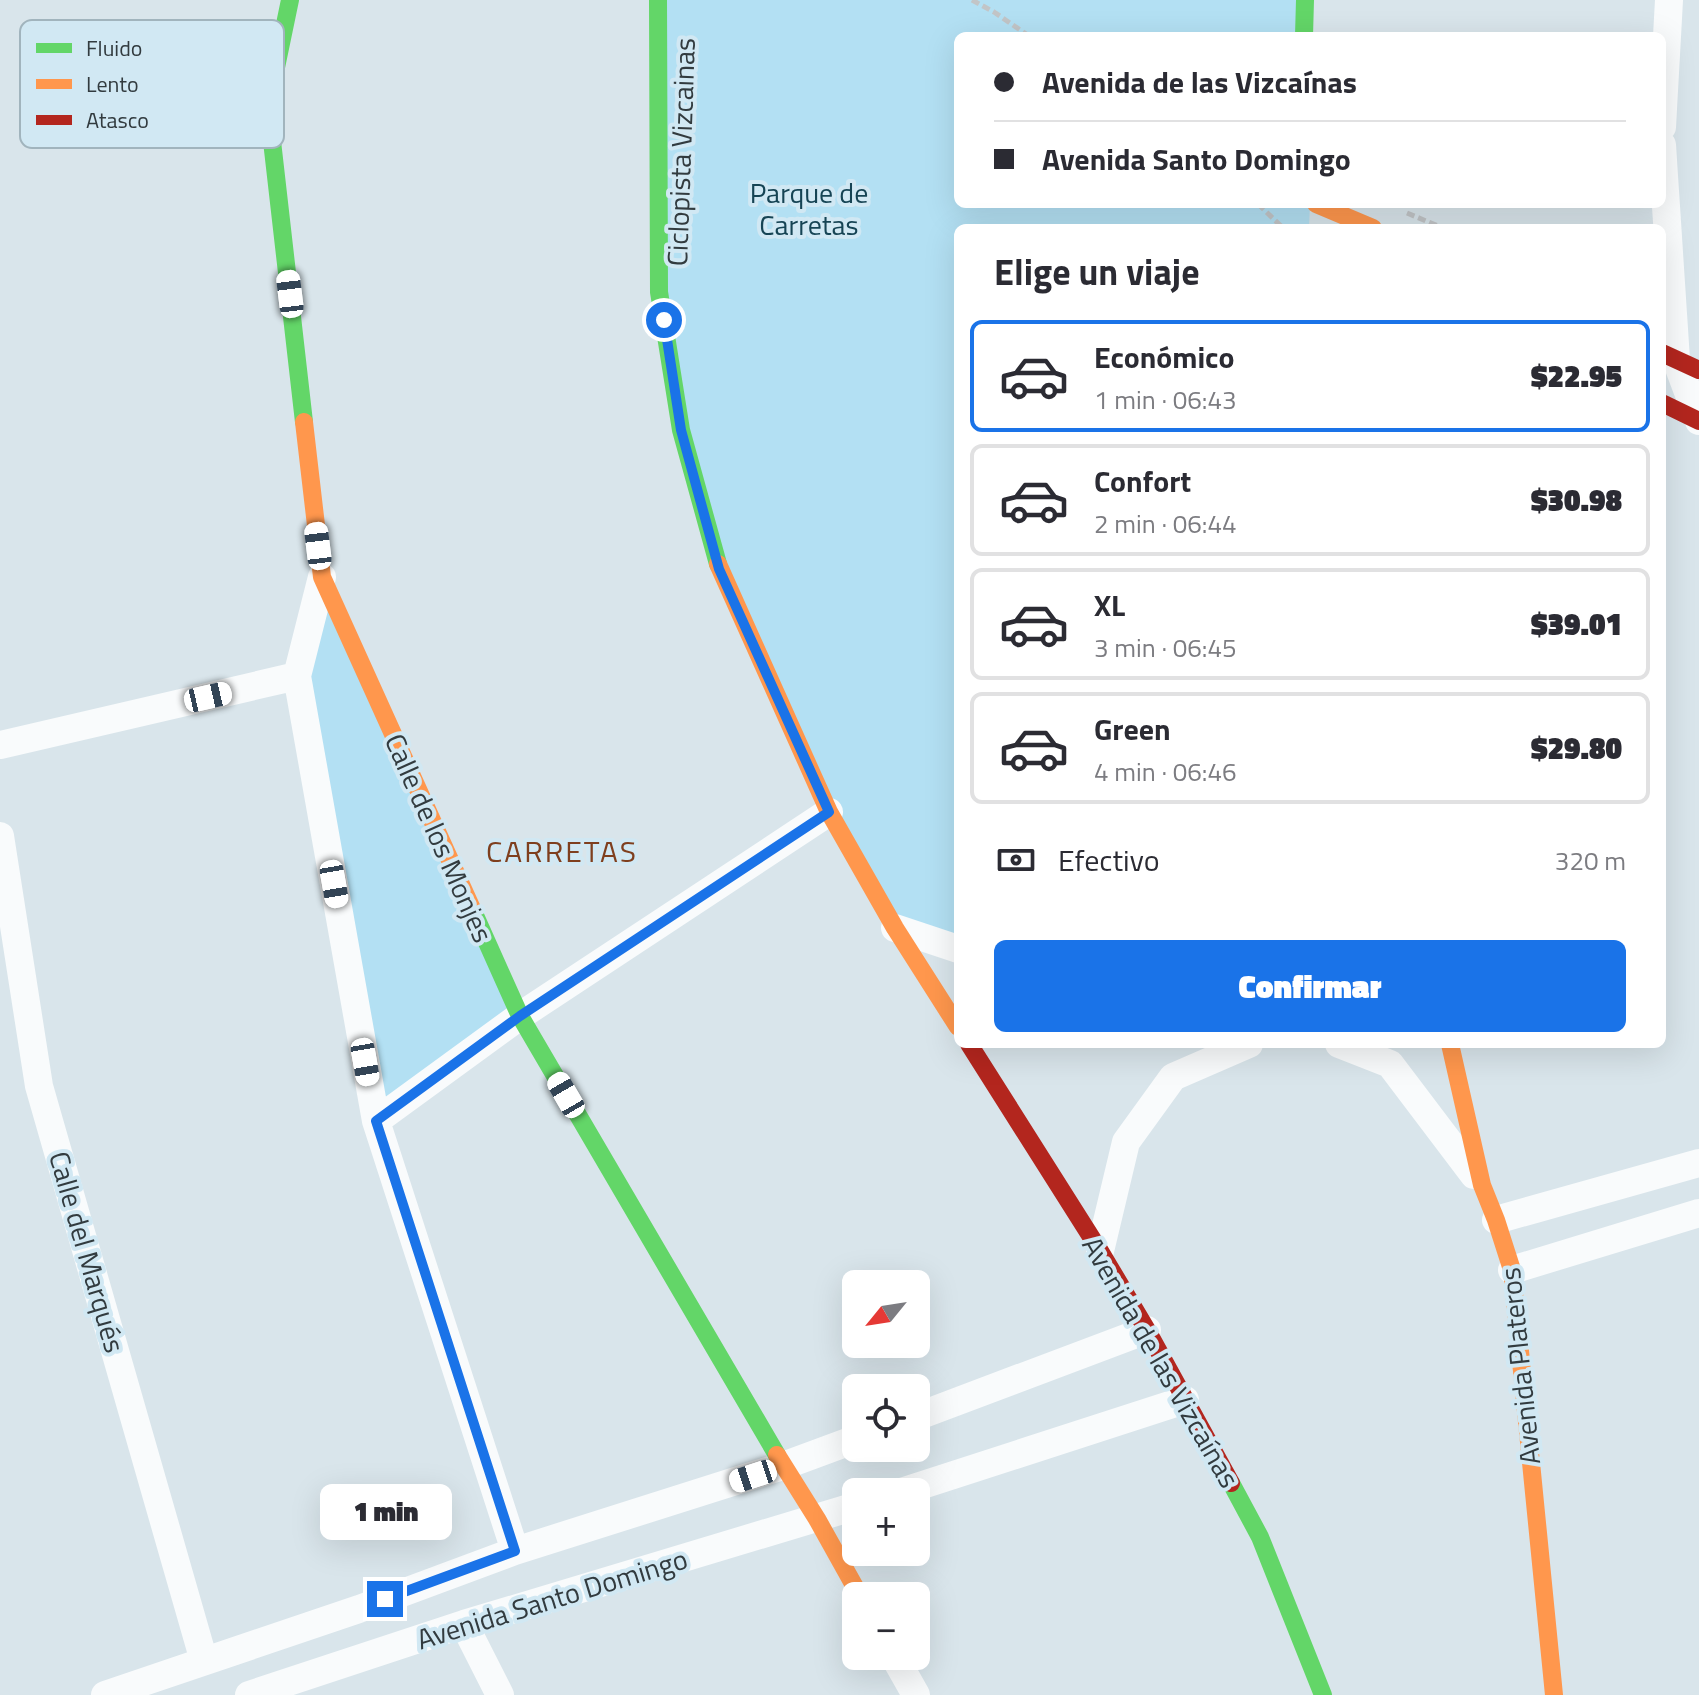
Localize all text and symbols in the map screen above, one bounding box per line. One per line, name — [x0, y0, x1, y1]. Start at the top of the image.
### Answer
legend — [20, 20, 284, 148]
text: Fluido — [86, 31, 142, 65]
street label: Ciclopista Vizcainas — [655, 37, 706, 267]
text: Avenida de las Vizcaínas — [1042, 59, 1357, 105]
text: Lento — [86, 67, 139, 101]
text: Atasco — [86, 103, 149, 137]
text: Avenida Santo Domingo — [1042, 136, 1351, 182]
park label: Parque de Carretas — [750, 171, 868, 246]
text: Elige un viaje — [994, 244, 1200, 299]
car — [275, 269, 305, 319]
route start — [646, 302, 682, 338]
text: Económico — [1094, 334, 1234, 380]
icon: car — [998, 340, 1070, 412]
text: $22.95 — [1531, 353, 1622, 399]
text: 1 min · 06:43 — [1094, 380, 1237, 419]
text: Confort — [1094, 458, 1191, 504]
icon: car — [998, 464, 1070, 536]
text: $30.98 — [1531, 477, 1622, 523]
text: 2 min · 06:44 — [1094, 504, 1237, 543]
car — [303, 521, 333, 571]
text: XL — [1094, 582, 1125, 628]
icon: car — [998, 588, 1070, 660]
text: $39.01 — [1531, 601, 1622, 647]
text: 3 min · 06:45 — [1094, 628, 1237, 667]
car — [182, 680, 234, 714]
text: Green — [1094, 706, 1171, 752]
icon: car — [998, 712, 1070, 784]
text: $29.80 — [1531, 725, 1622, 771]
street label: Calle de los Monjes — [374, 726, 505, 949]
text: 4 min · 06:46 — [1094, 752, 1237, 791]
district label: CARRETAS — [486, 828, 638, 874]
text: Efectivo — [1058, 837, 1160, 883]
icon: cash — [994, 838, 1038, 882]
text: 320 m — [1555, 841, 1626, 880]
car — [318, 858, 350, 910]
button: Confirmar — [994, 940, 1626, 1032]
car — [349, 1036, 381, 1088]
car — [544, 1068, 588, 1122]
street label: Calle del Marqués — [38, 1146, 137, 1358]
street label: Avenida de las Vizcaínas — [1072, 1228, 1251, 1495]
street label: Avenida Plateros — [1488, 1265, 1551, 1467]
north arrow — [842, 1270, 930, 1358]
map controls — [842, 1270, 930, 1670]
button: locate — [842, 1374, 930, 1462]
car — [726, 1457, 780, 1495]
button: + — [842, 1478, 930, 1566]
callout: 1 min — [319, 1483, 451, 1539]
text: 1 min — [354, 1492, 418, 1531]
street label: Avenida Santo Domingo — [411, 1537, 693, 1660]
route end — [367, 1581, 403, 1617]
button: − — [842, 1582, 930, 1670]

